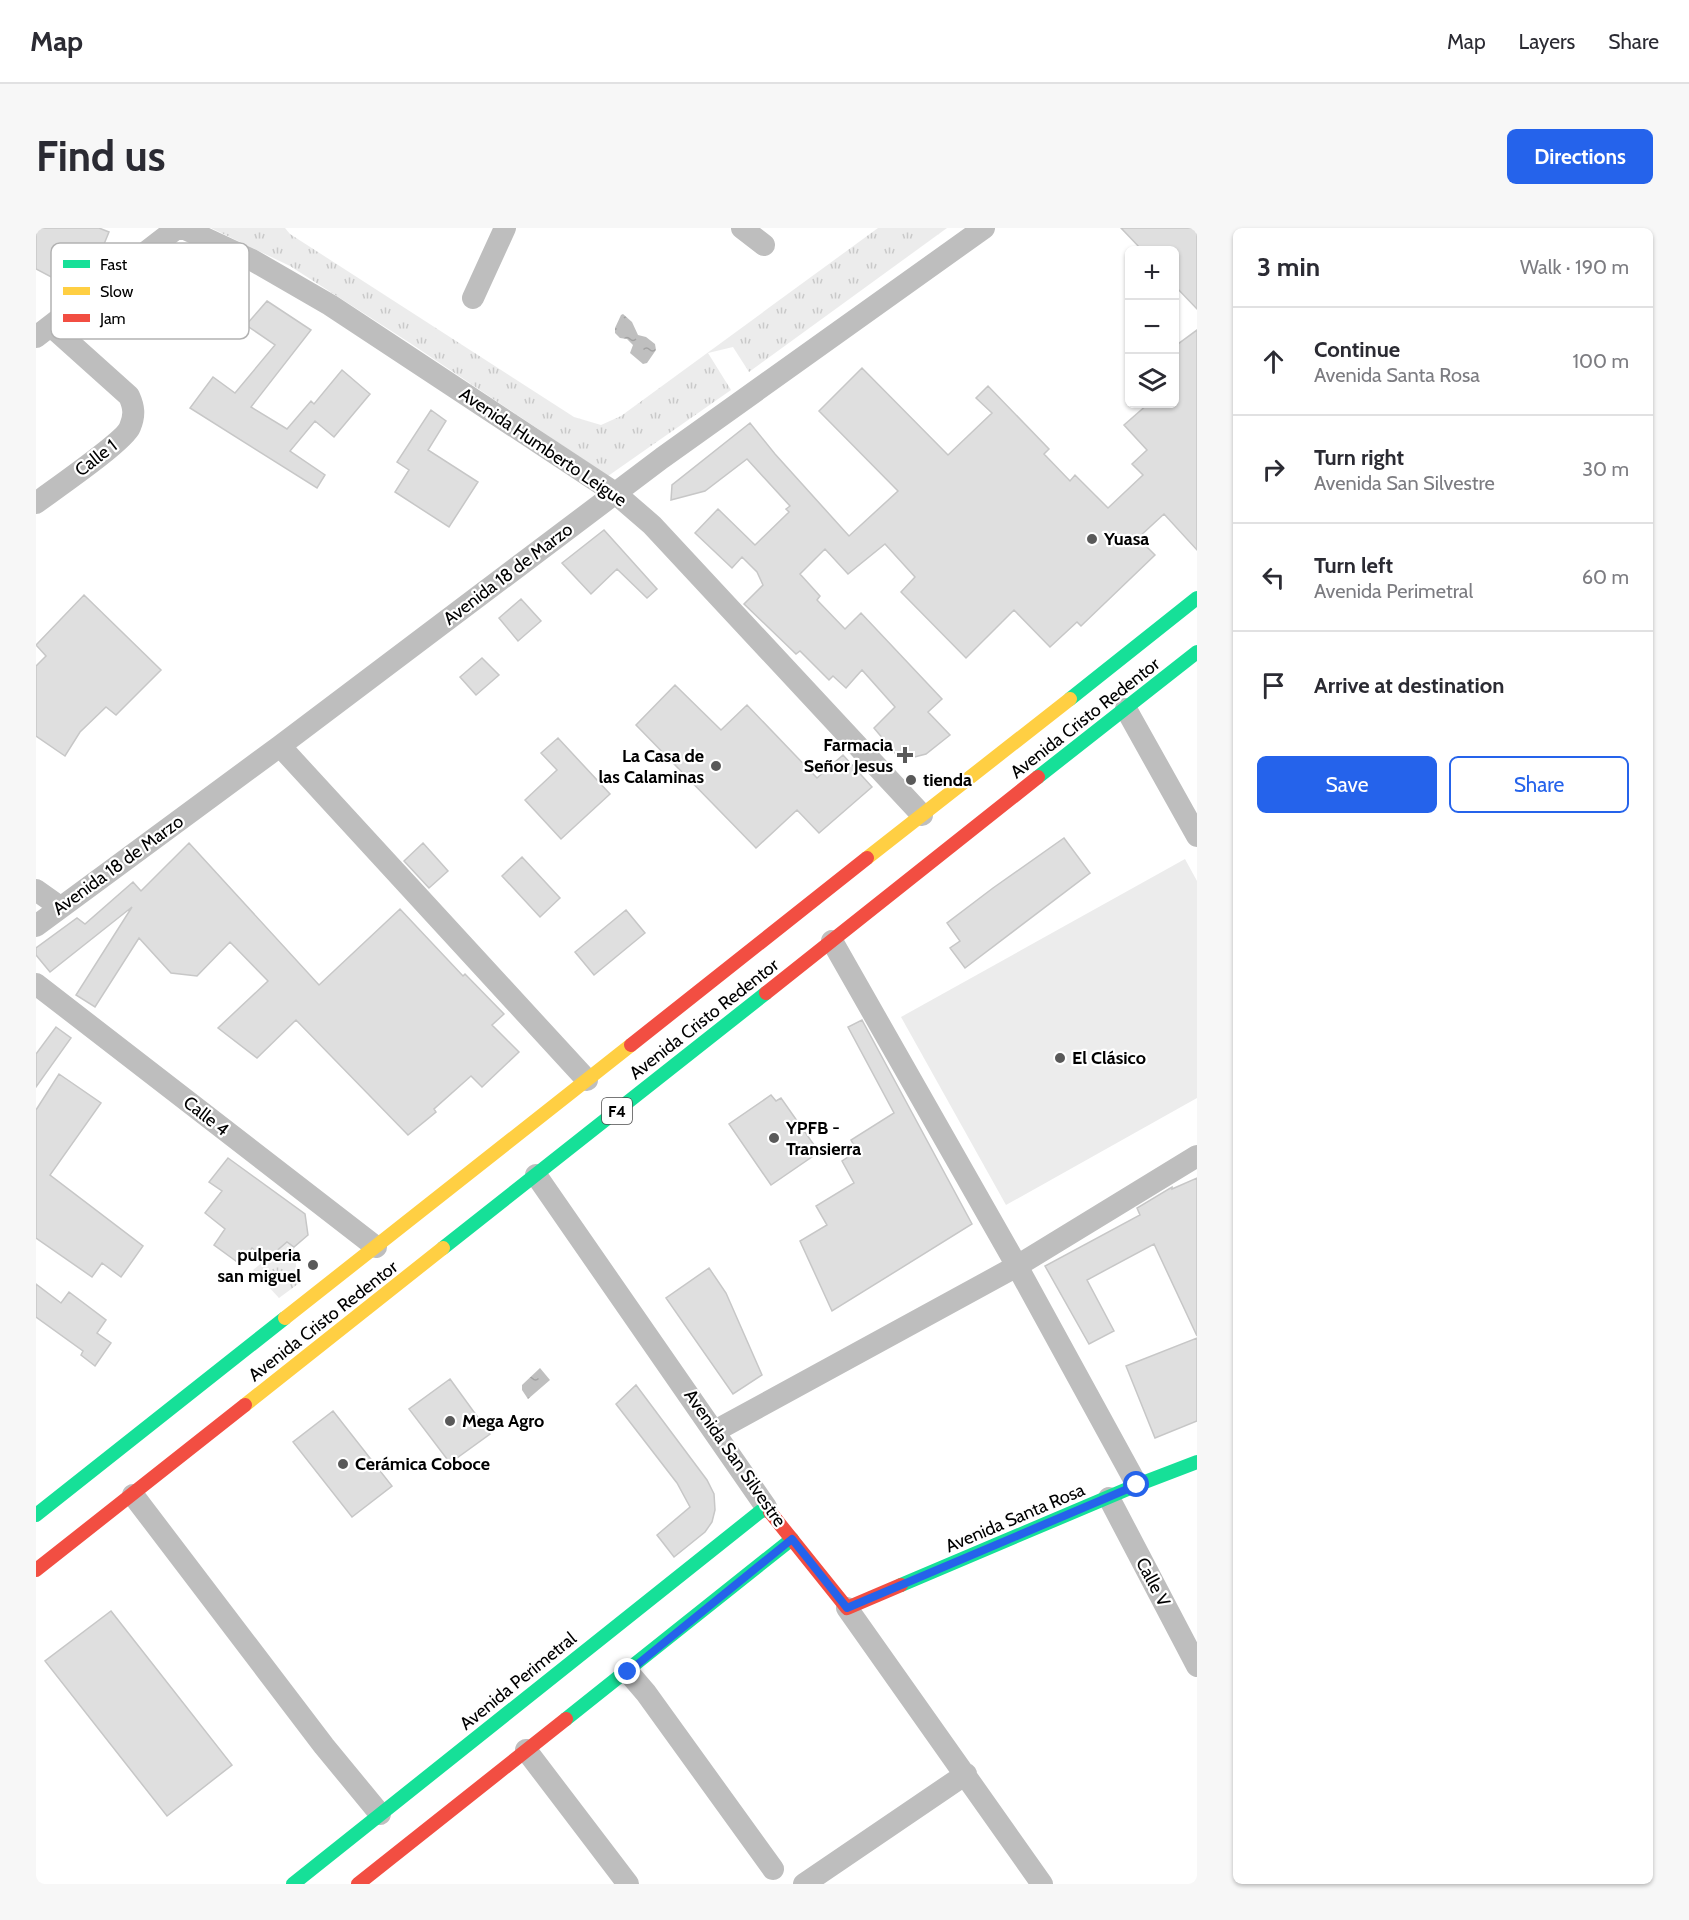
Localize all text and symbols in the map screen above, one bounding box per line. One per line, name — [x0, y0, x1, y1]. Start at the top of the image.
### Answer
text: Map — [30, 24, 83, 58]
text: Map — [1447, 29, 1486, 54]
text: Layers — [1519, 29, 1575, 54]
text: Share — [1608, 29, 1659, 54]
button: Directions — [1507, 129, 1653, 184]
text: Find us — [36, 130, 165, 182]
legend — [51, 243, 249, 339]
map controls — [1125, 246, 1179, 408]
button: + — [1125, 246, 1179, 300]
text: 3 min — [1257, 251, 1320, 283]
text: Fast — [100, 255, 128, 274]
text: Walk · 190 m — [1520, 255, 1629, 279]
text: Slow — [100, 282, 134, 301]
button: − — [1125, 300, 1179, 354]
text: Jam — [99, 309, 126, 328]
text: Continue — [1314, 336, 1400, 363]
icon: ahead — [1257, 345, 1290, 378]
text: 100 m — [1573, 349, 1629, 373]
button: layers — [1125, 354, 1179, 408]
text: Avenida Santa Rosa — [1314, 363, 1480, 387]
street label: Avenida Humberto Leigue — [455, 383, 631, 511]
street label: Calle 1 — [71, 435, 121, 481]
text: Turn right — [1314, 444, 1404, 471]
icon: right — [1257, 453, 1290, 486]
text: 30 m — [1582, 457, 1629, 481]
text: Avenida San Silvestre — [1314, 471, 1495, 495]
street label: Avenida 18 de Marzo — [439, 518, 577, 630]
place label: Yuasa — [1103, 528, 1149, 550]
marker: Yuasa — [1085, 532, 1099, 546]
text: Turn left — [1314, 552, 1393, 579]
icon: left — [1257, 561, 1290, 594]
text: 60 m — [1582, 565, 1629, 589]
text: Avenida Perimetral — [1314, 579, 1473, 603]
street label: Avenida Cristo Redentor — [1006, 653, 1164, 783]
icon: arrive — [1257, 669, 1290, 702]
text: Arrive at destination — [1314, 672, 1504, 699]
place label: Farmacia Señor Jesus — [804, 734, 893, 777]
place label: La Casa de las Calaminas — [599, 745, 704, 788]
marker: Farmacia Señor Jesus — [898, 748, 912, 762]
button: Save — [1257, 756, 1437, 813]
button: Share — [1449, 756, 1629, 813]
marker: La Casa de las Calaminas — [709, 759, 723, 773]
place label: tienda — [923, 769, 972, 791]
marker: tienda — [904, 773, 918, 787]
street label: Avenida 18 de Marzo — [48, 810, 188, 920]
street label: Avenida Cristo Redentor — [625, 954, 783, 1084]
place label: El Clásico — [1072, 1047, 1146, 1069]
marker: El Clásico — [1053, 1051, 1067, 1065]
street label: Calle 4 — [179, 1091, 233, 1141]
road number: F4 — [602, 1098, 632, 1124]
place label: YPFB - Transierra — [785, 1117, 861, 1160]
marker: YPFB - Transierra — [767, 1131, 781, 1145]
place label: pulperia san miguel — [218, 1244, 301, 1287]
street label: Avenida Cristo Redentor — [244, 1256, 402, 1386]
marker: pulperia san miguel — [306, 1258, 320, 1272]
street label: Avenida San Silvestre — [679, 1385, 791, 1531]
place label: Mega Agro — [462, 1410, 544, 1432]
marker: Mega Agro — [443, 1414, 457, 1428]
place label: Cerámica Coboce — [355, 1453, 490, 1475]
marker: Cerámica Coboce — [336, 1457, 350, 1471]
route start — [1123, 1471, 1149, 1497]
street label: Avenida Santa Rosa — [942, 1479, 1088, 1557]
street label: Calle V — [1131, 1554, 1175, 1610]
street label: Avenida Perimetral — [455, 1627, 581, 1735]
route end — [614, 1658, 640, 1684]

